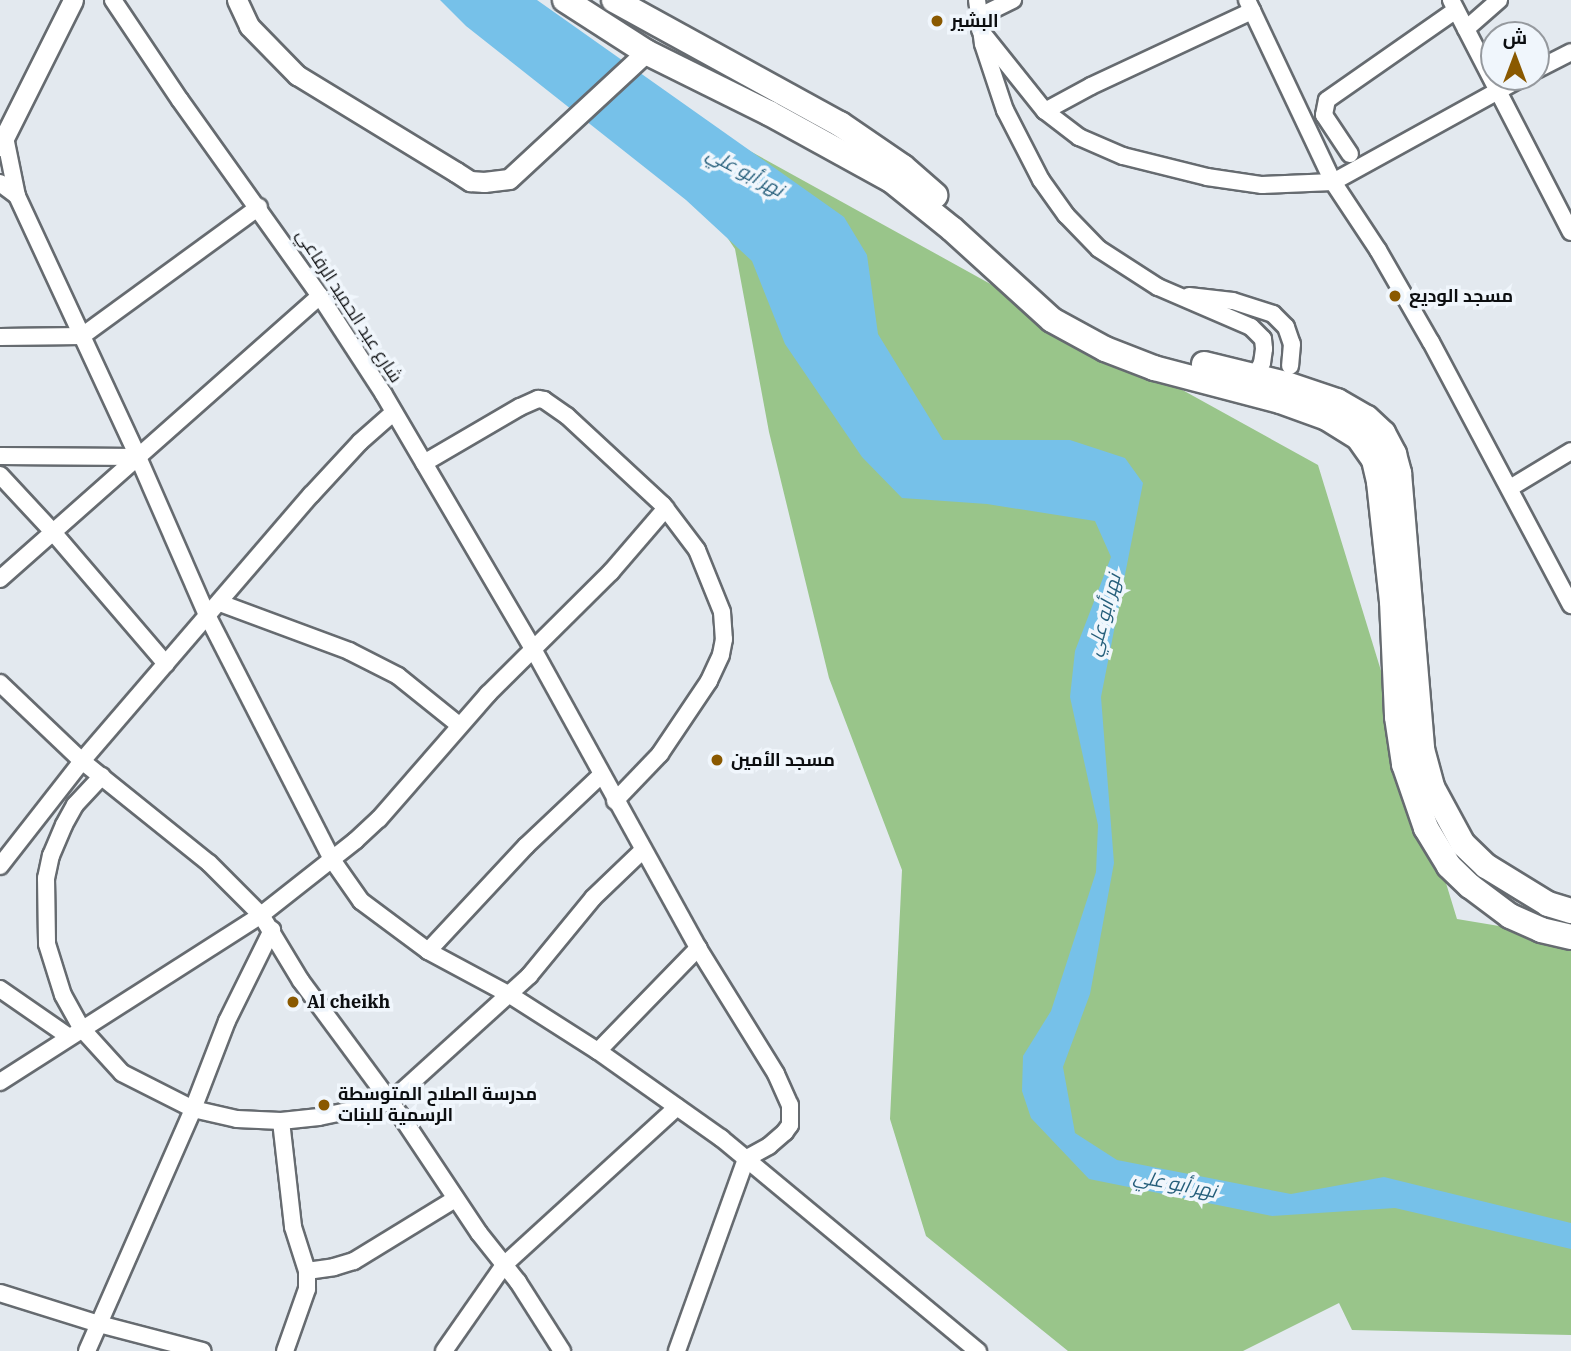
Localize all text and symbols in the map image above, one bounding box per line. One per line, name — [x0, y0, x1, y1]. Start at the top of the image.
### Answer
place label: البشير — [951, 10, 999, 32]
marker: البشير — [929, 13, 945, 29]
north arrow — [1480, 21, 1550, 91]
text: ش — [1503, 25, 1527, 49]
water label: نهر أبو علي — [703, 142, 787, 202]
street label: شارع عبد الحميد الرفاعي — [291, 225, 407, 387]
place label: مسجد الوديع — [1409, 285, 1513, 307]
marker: مسجد الوديع — [1387, 288, 1403, 304]
water label: نهر أبو علي — [1082, 572, 1126, 658]
place label: مسجد الأمين — [731, 749, 835, 771]
marker: مسجد الأمين — [709, 752, 725, 768]
place label: Al cheikh — [307, 991, 390, 1013]
marker: Al cheikh — [285, 994, 301, 1010]
place label: مدرسة الصلاح المتوسطة الرسمية للبنات — [338, 1084, 537, 1126]
marker: مدرسة الصلاح المتوسطة الرسمية للبنات — [316, 1097, 332, 1113]
water label: نهر أبو علي — [1132, 1165, 1218, 1203]

